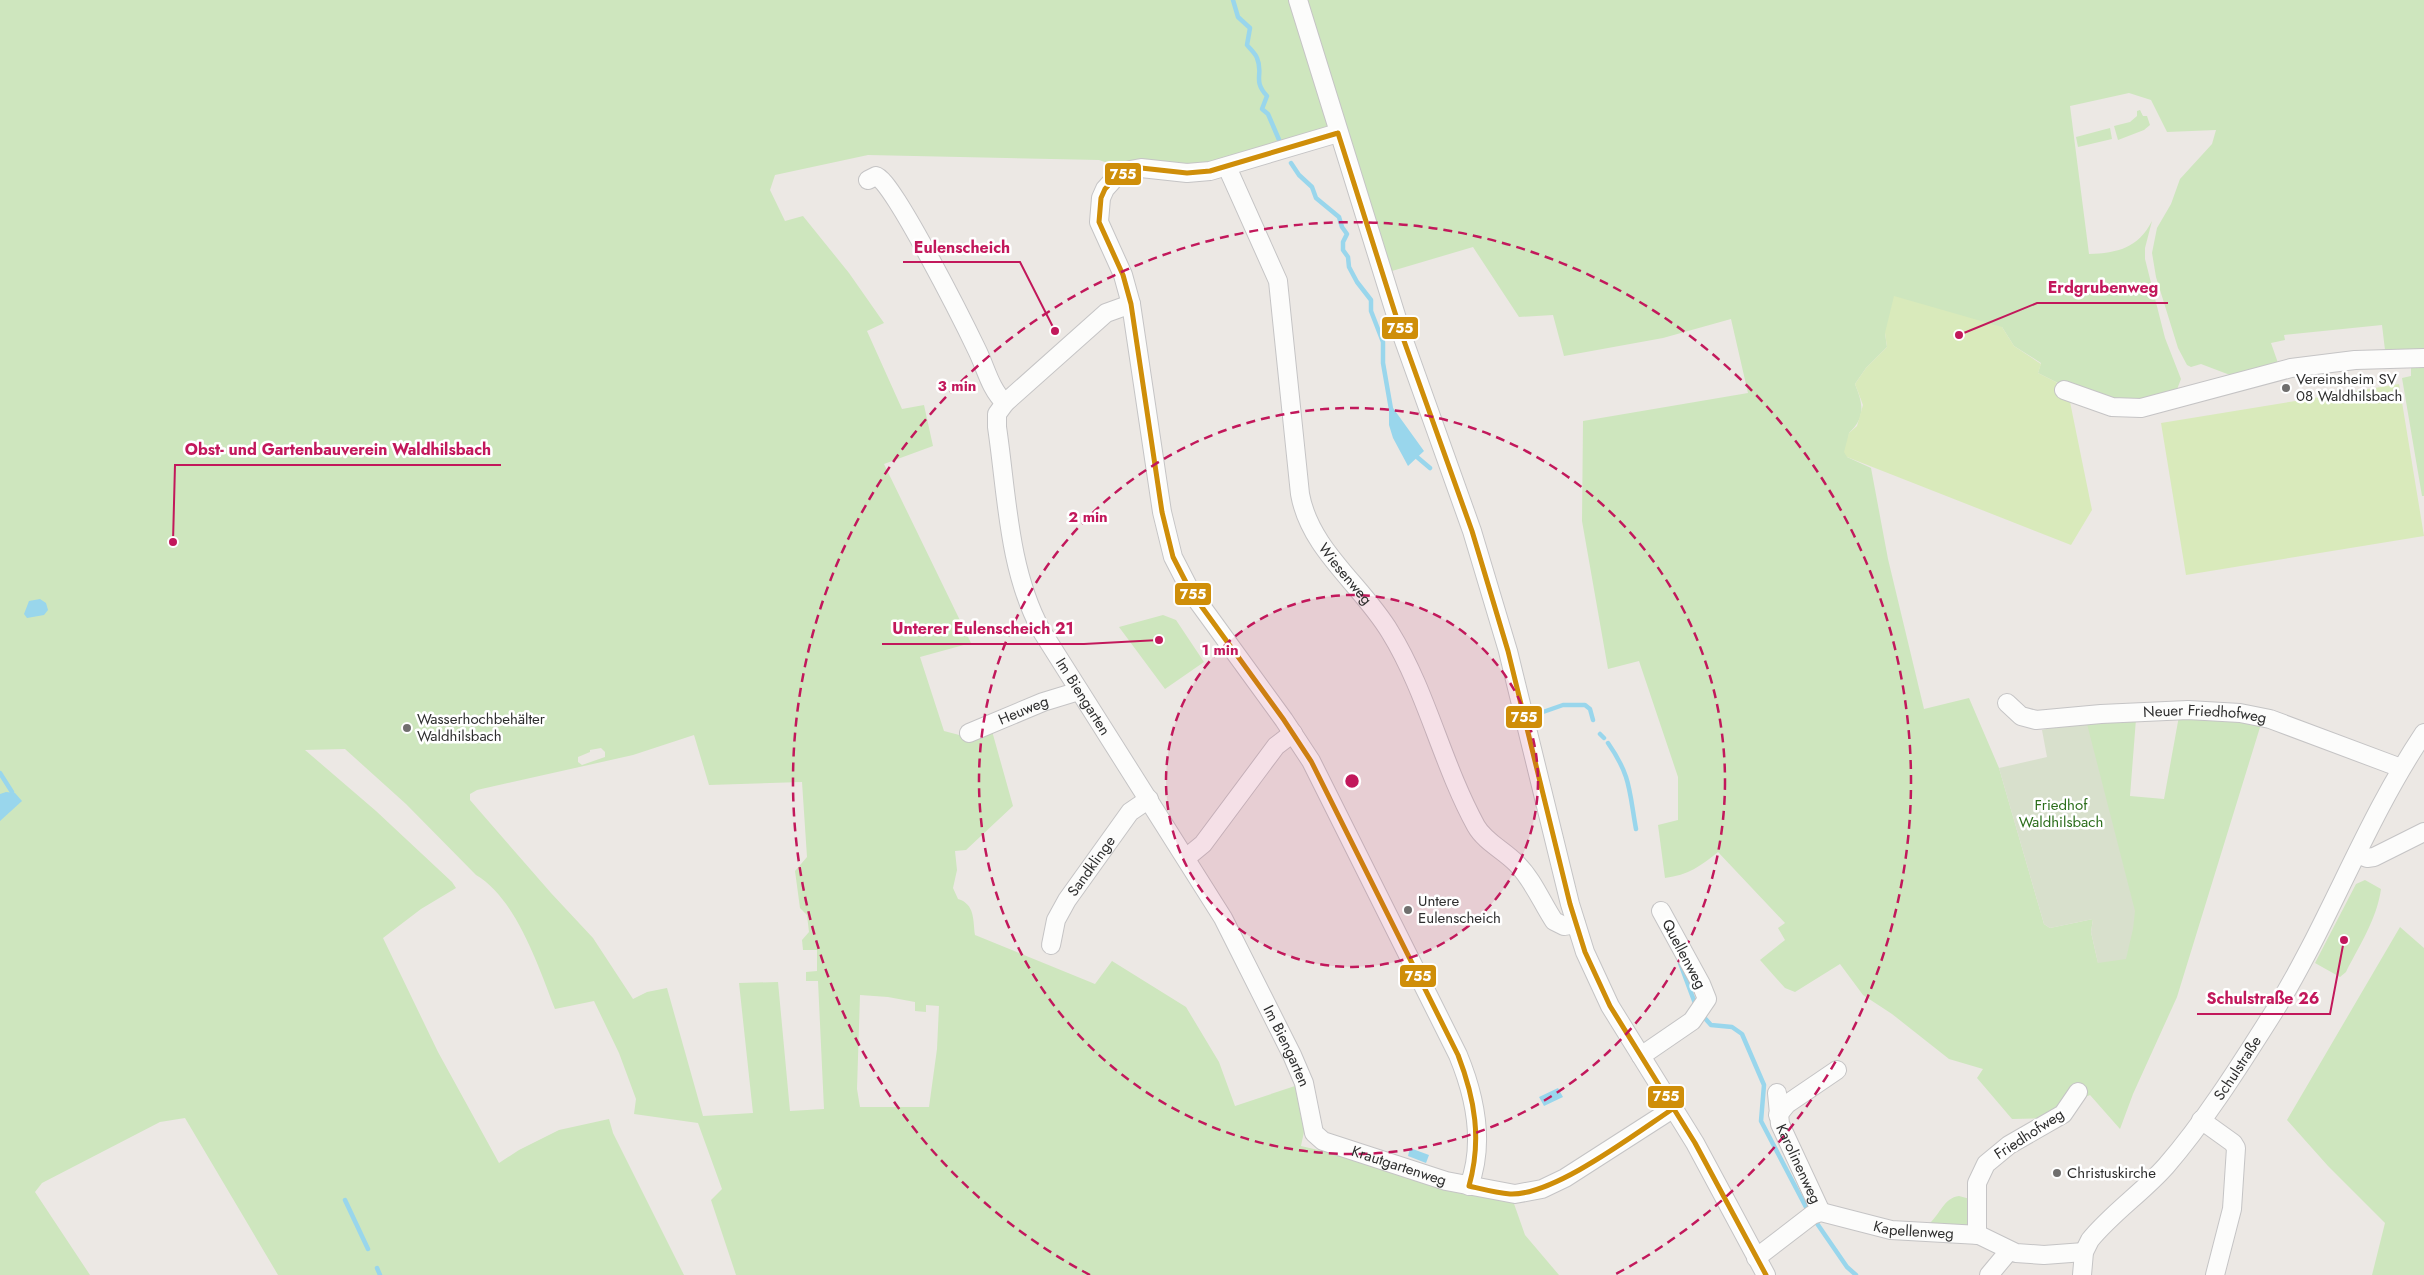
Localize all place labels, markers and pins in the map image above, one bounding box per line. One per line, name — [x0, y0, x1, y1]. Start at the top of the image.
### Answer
callout: Eulenscheich — [903, 231, 1020, 262]
callout: Erdgrubenweg — [2037, 272, 2168, 303]
place label: Vereinsheim SV 08 Waldhilsbach — [2296, 368, 2402, 407]
marker: Vereinsheim SV 08 Waldhilsbach — [2280, 382, 2292, 394]
callout: Obst- und Gartenbauverein Waldhilsbach — [175, 434, 501, 465]
callout: Unterer Eulenscheich 21 — [882, 613, 1084, 644]
place label: Wasserhochbehälter Waldhilsbach — [417, 708, 546, 747]
marker: Wasserhochbehälter Waldhilsbach — [401, 722, 413, 734]
centre of rings — [1343, 772, 1361, 790]
place label: Untere Eulenscheich — [1418, 890, 1501, 929]
marker: Untere Eulenscheich — [1402, 904, 1414, 916]
callout: Schulstraße 26 — [2197, 983, 2330, 1014]
place label: Christuskirche — [2067, 1162, 2156, 1184]
marker: Christuskirche — [2051, 1167, 2063, 1179]

